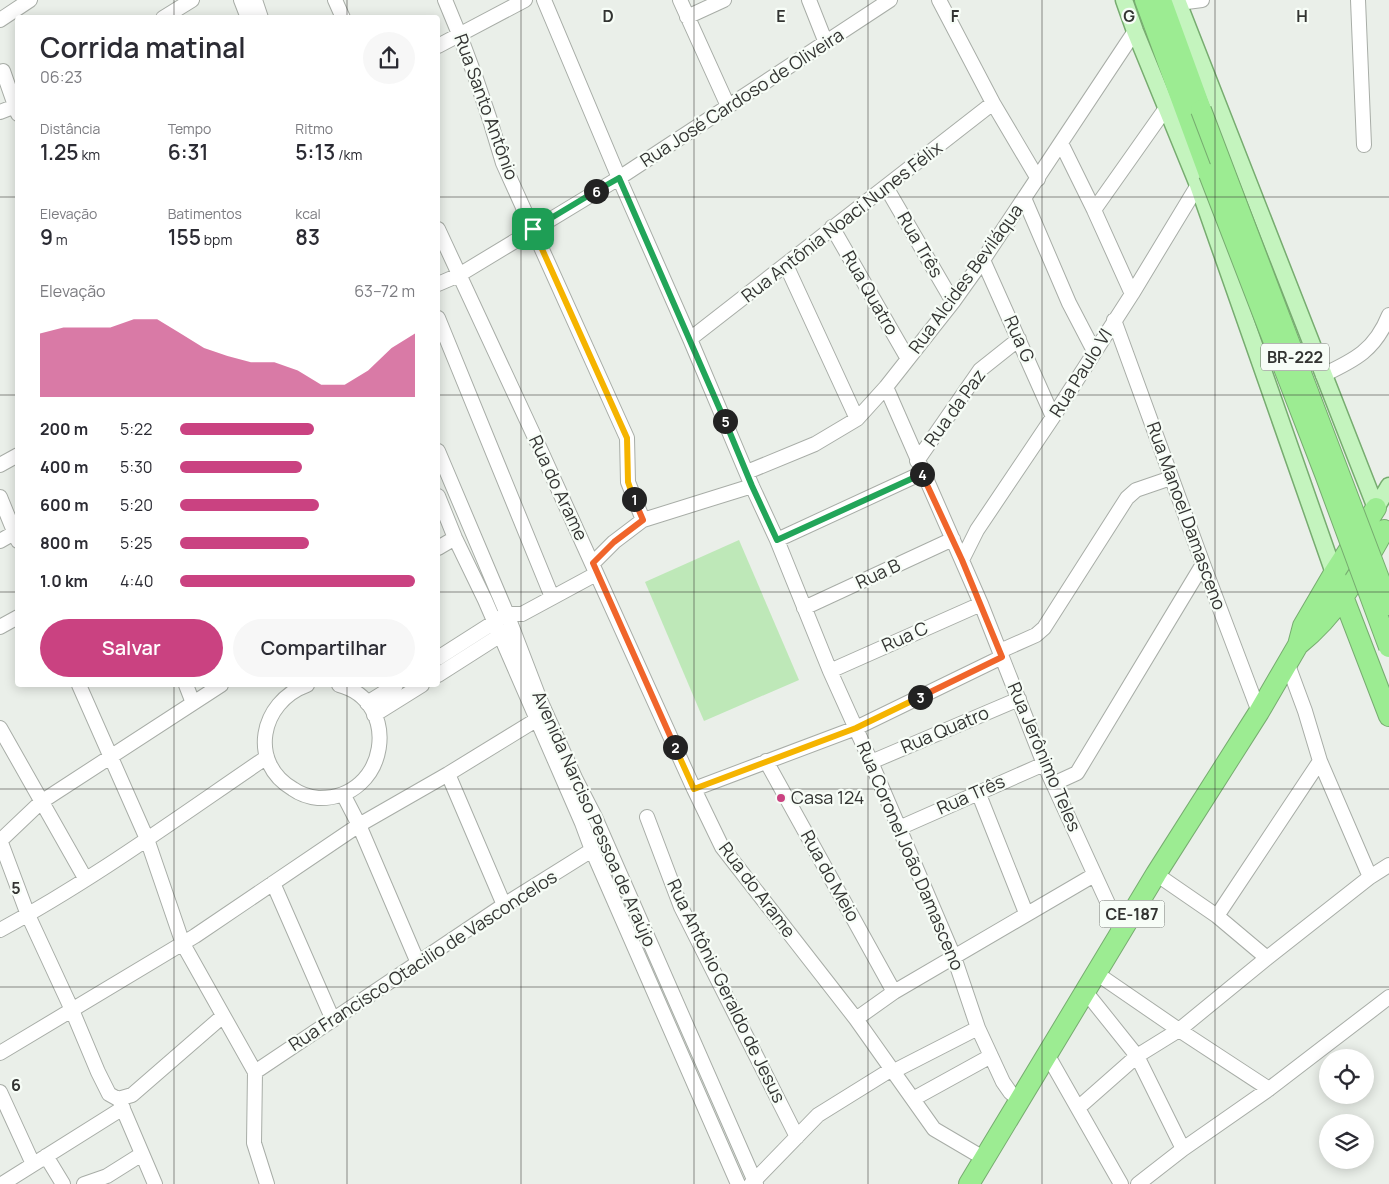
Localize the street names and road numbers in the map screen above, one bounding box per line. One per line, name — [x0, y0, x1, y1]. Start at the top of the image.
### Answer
street label: Rua José Cardoso de Oliveira — [635, 22, 848, 172]
street label: Rua Santo Antônio — [449, 30, 524, 183]
street label: Rua Antônia Noaci Nunes Félix — [736, 135, 947, 307]
street label: Rua Alcides Beviláqua — [903, 199, 1028, 358]
street label: Rua Três — [892, 207, 949, 282]
street label: Rua Quatro — [837, 246, 905, 339]
street label: Rua G — [999, 312, 1041, 366]
street label: Rua Paulo VI — [1043, 324, 1117, 421]
road number: BR-222 — [1261, 344, 1329, 371]
street label: Rua da Paz — [918, 364, 990, 451]
street label: Rua Manoel Damasceno — [1142, 418, 1232, 613]
street label: Rua do Arame — [524, 431, 594, 544]
street label: Rua B — [851, 552, 904, 594]
street label: Rua C — [878, 615, 932, 657]
street label: Rua Jerônimo Teles — [1003, 678, 1087, 835]
street label: Avenida Narciso Pessoa de Araújo — [527, 687, 662, 950]
street label: Rua Quatro — [897, 700, 992, 758]
street label: Rua Coronel João Damasceno — [852, 738, 970, 974]
street label: Rua Três — [933, 768, 1008, 820]
street label: Rua do Meio — [796, 826, 866, 926]
street label: Rua do Arame — [714, 837, 802, 942]
street label: Rua Francisco Otacilio de Vasconcelos — [284, 864, 561, 1056]
street label: Rua Antônio Geraldo de Jesus — [662, 875, 792, 1106]
road number: CE-187 — [1100, 901, 1164, 928]

